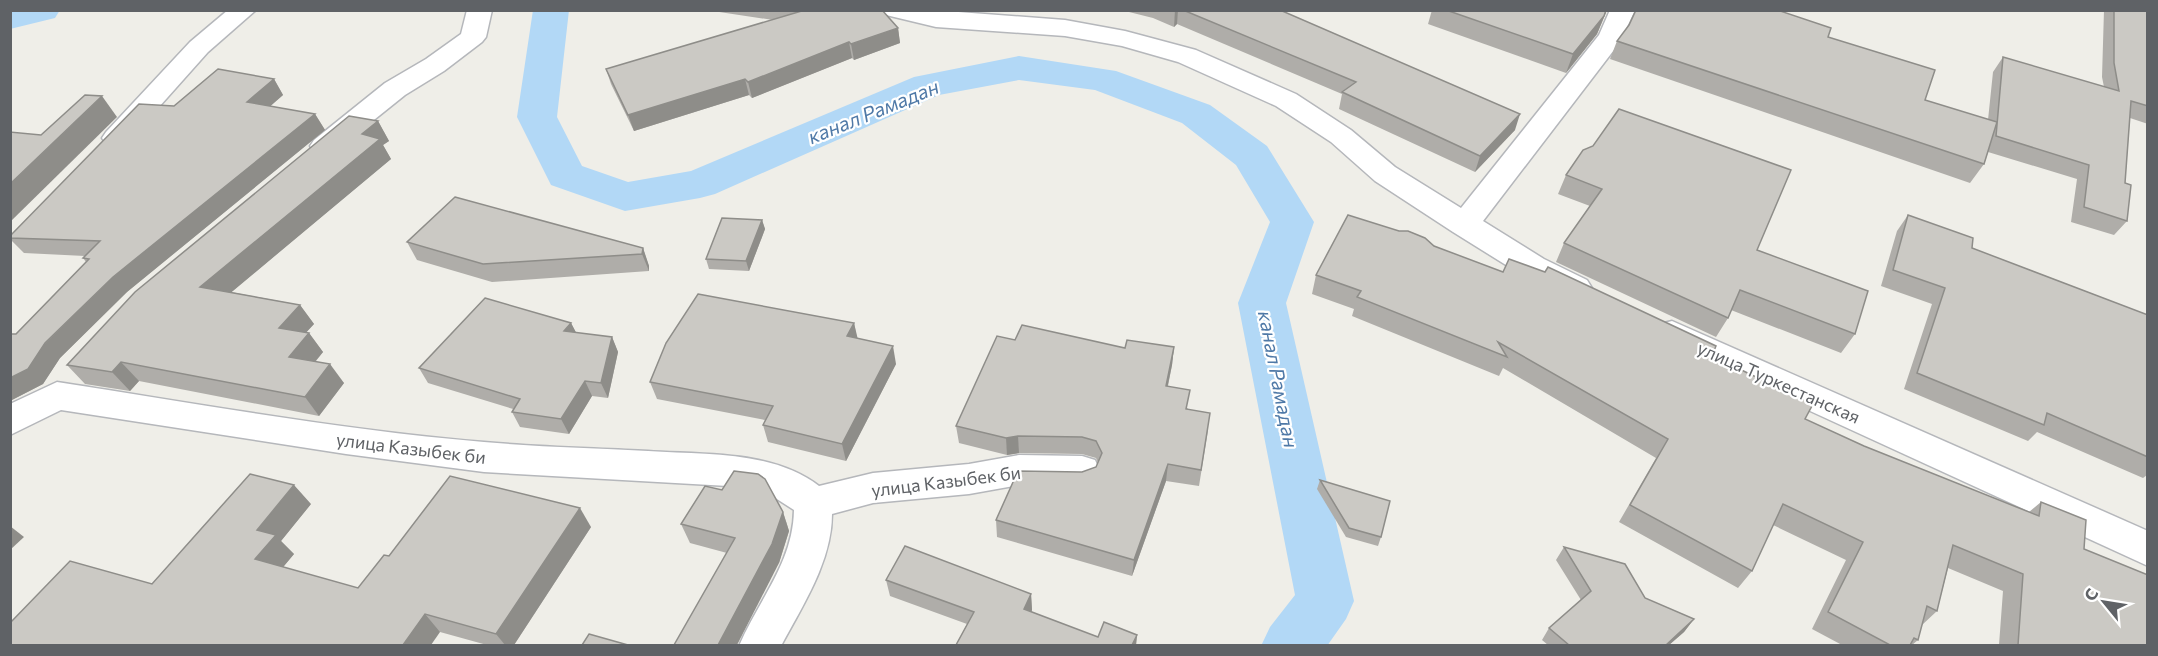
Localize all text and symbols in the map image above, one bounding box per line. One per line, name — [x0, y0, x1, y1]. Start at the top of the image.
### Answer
water label: канал Рамадан — [804, 74, 942, 148]
water label: канал Рамадан — [1254, 308, 1304, 450]
street label: улица Туркестанская — [1694, 336, 1864, 428]
street label: улица Казыбек би — [335, 428, 487, 468]
street label: улица Казыбек би — [870, 461, 1022, 501]
north arrow — [2074, 572, 2134, 632]
text: С — [2080, 585, 2102, 604]

